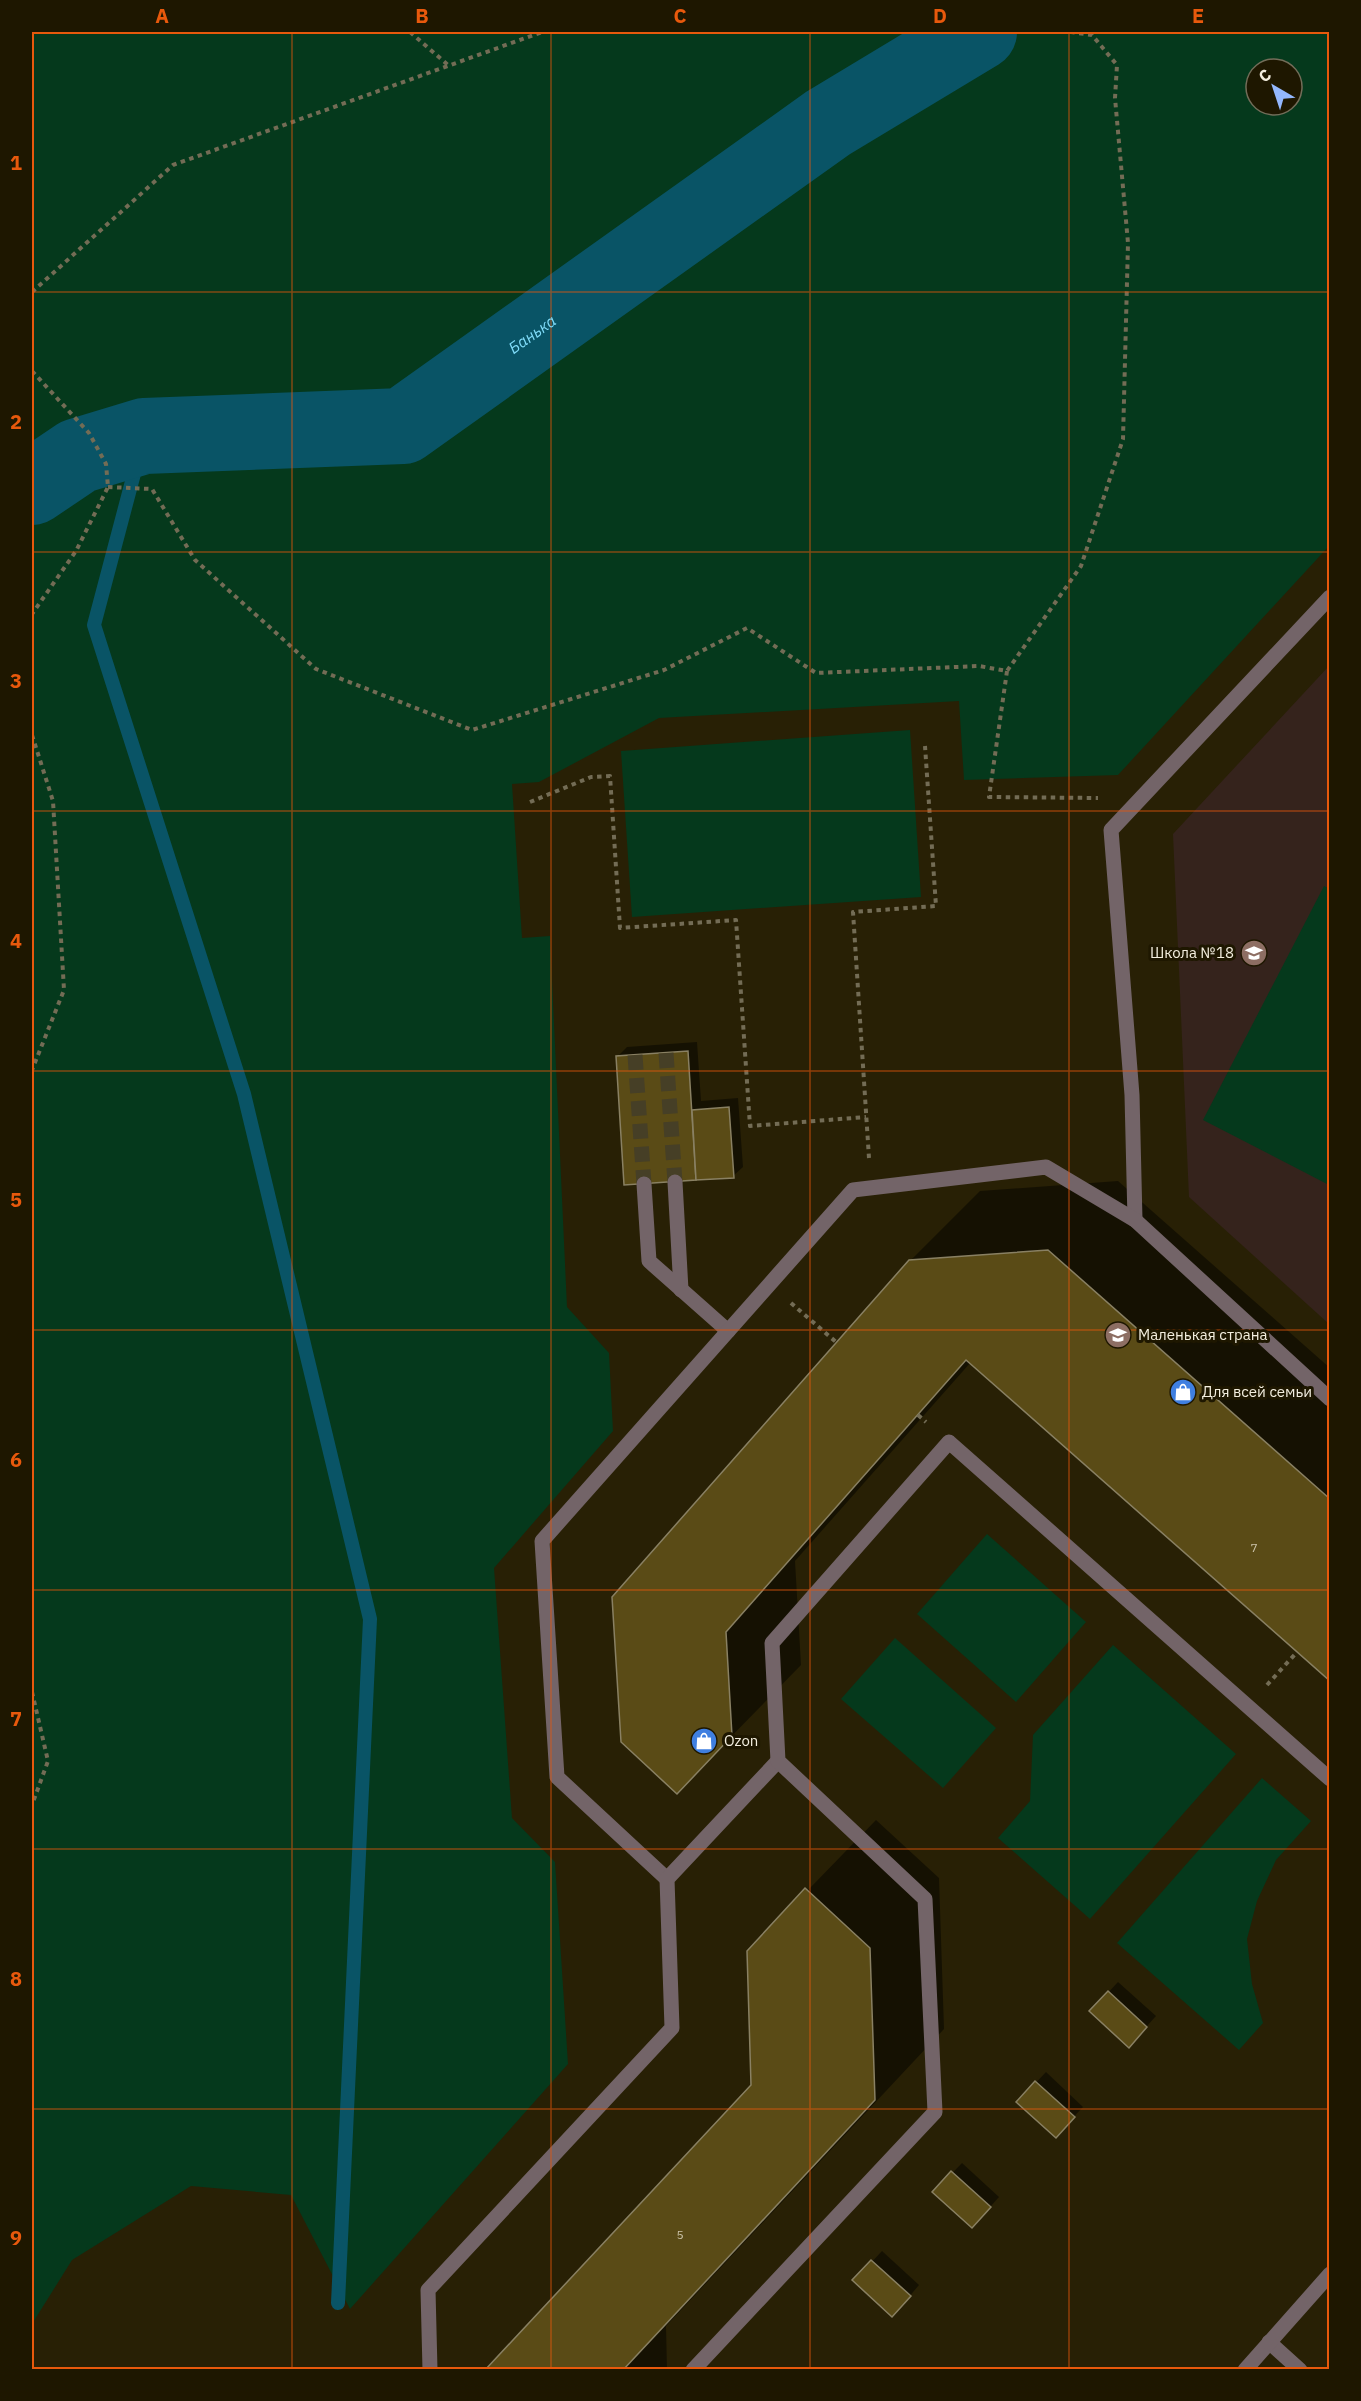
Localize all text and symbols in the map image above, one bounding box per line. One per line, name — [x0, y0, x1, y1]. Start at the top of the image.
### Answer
text: A — [155, 2, 169, 29]
text: B — [415, 2, 429, 29]
text: C — [673, 2, 687, 29]
text: D — [933, 2, 947, 29]
text: E — [1192, 2, 1204, 29]
north arrow — [1244, 57, 1304, 117]
text: С — [1254, 64, 1275, 86]
text: 1 — [10, 149, 22, 176]
water label: Банька — [504, 310, 560, 358]
text: 2 — [10, 408, 22, 435]
text: 3 — [10, 667, 22, 694]
text: 4 — [10, 927, 22, 954]
school or university icon: Школа №18 — [1239, 938, 1269, 968]
place label: Школа №18 — [1150, 943, 1234, 962]
text: 5 — [10, 1186, 22, 1213]
school or university icon: Маленькая страна — [1103, 1320, 1133, 1350]
place label: Маленькая страна — [1138, 1325, 1268, 1344]
shop icon: Для всей семьи — [1168, 1377, 1198, 1407]
place label: Для всей семьи — [1202, 1382, 1312, 1401]
text: 6 — [10, 1446, 22, 1473]
house number: 7 — [1250, 1540, 1258, 1555]
text: 7 — [10, 1705, 22, 1732]
shop icon: Ozon — [689, 1726, 719, 1756]
place label: Ozon — [724, 1731, 758, 1750]
text: 8 — [10, 1965, 22, 1992]
text: 9 — [10, 2224, 22, 2251]
house number: 5 — [676, 2227, 684, 2242]

